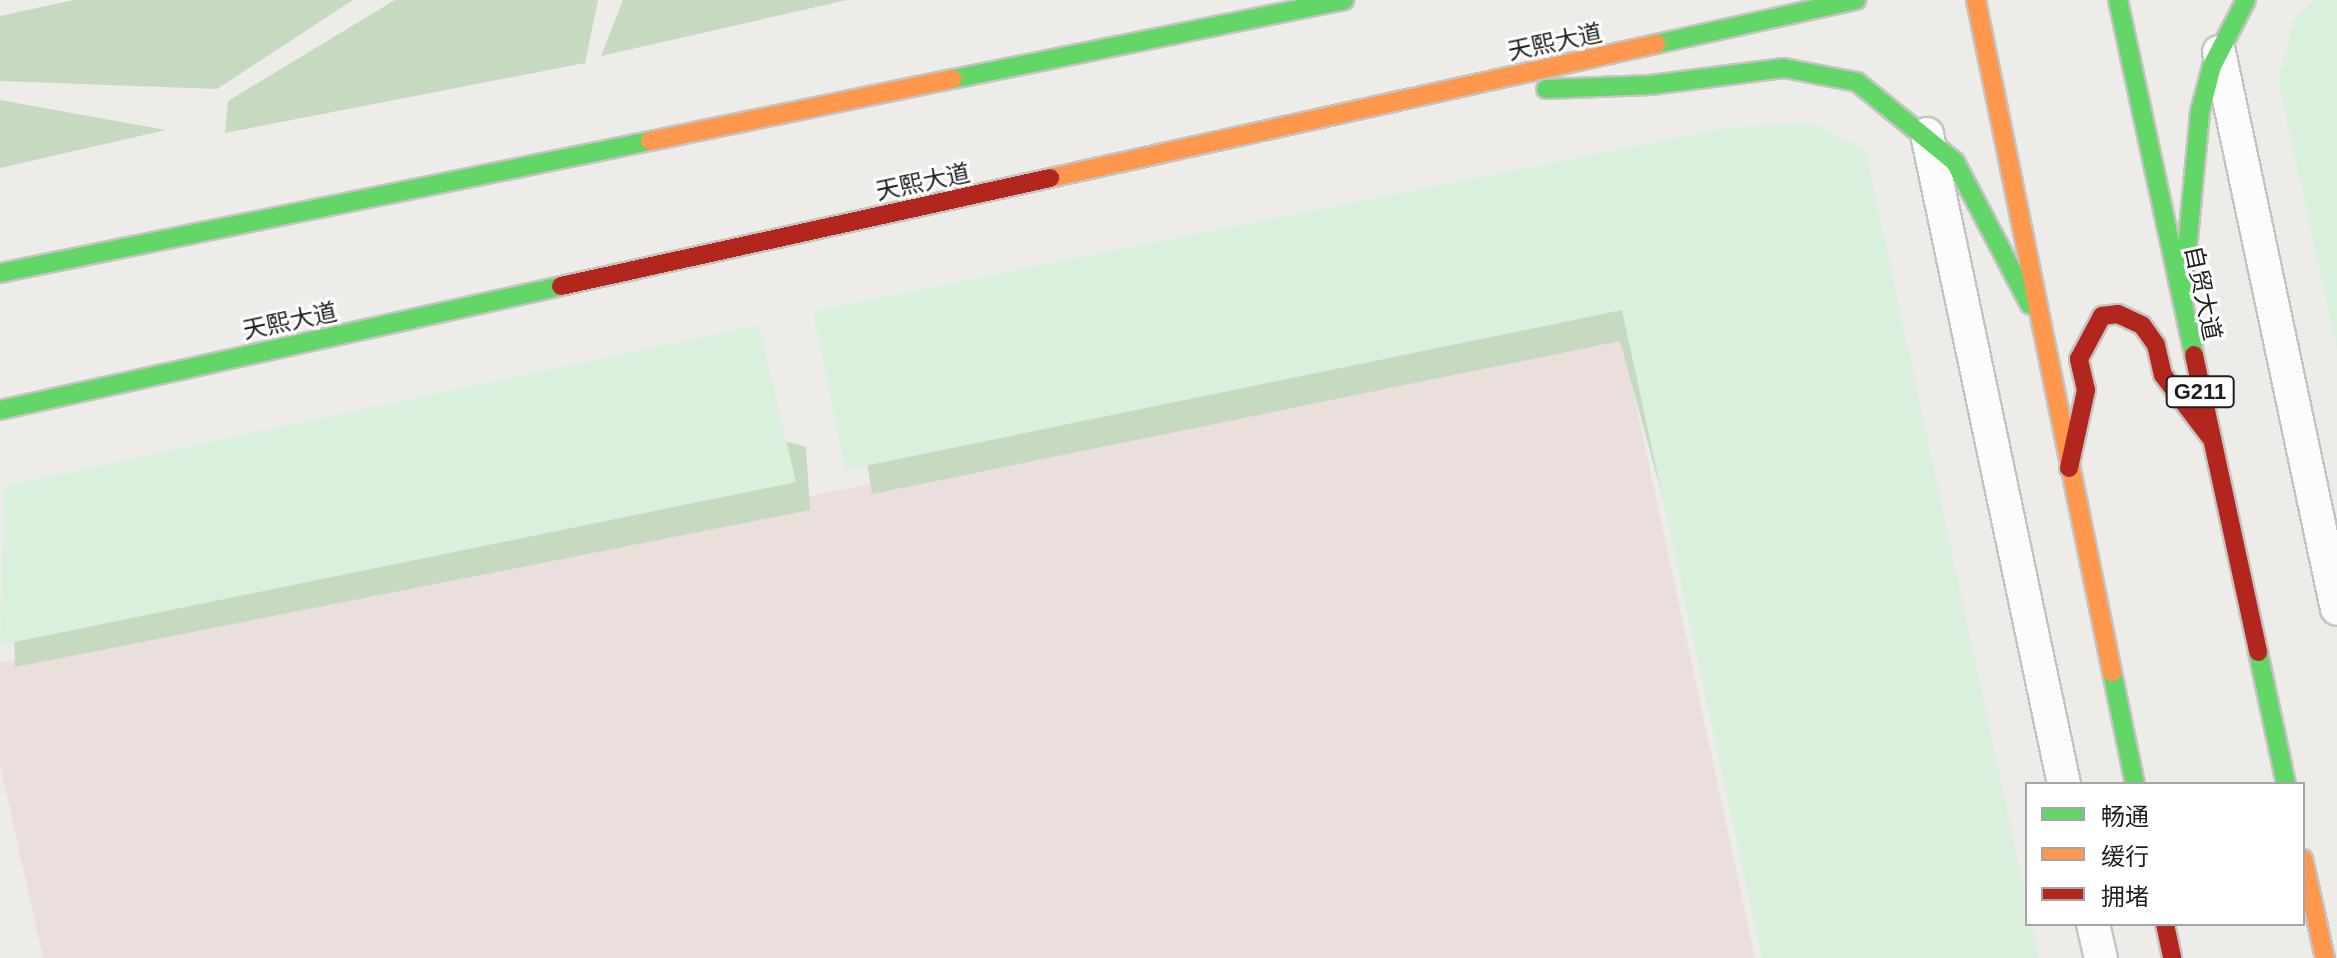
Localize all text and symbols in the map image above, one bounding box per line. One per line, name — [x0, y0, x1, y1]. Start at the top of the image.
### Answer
street label: 天熙大道 — [1505, 18, 1605, 66]
street label: 天熙大道 — [873, 158, 973, 206]
street label: 自贸大道 — [2179, 243, 2227, 343]
street label: 天熙大道 — [240, 297, 340, 345]
road number: G211 — [2164, 374, 2236, 410]
legend — [2025, 782, 2305, 926]
text: 畅通 — [2101, 803, 2149, 830]
text: 缓行 — [2101, 843, 2149, 870]
text: 拥堵 — [2101, 883, 2149, 910]

